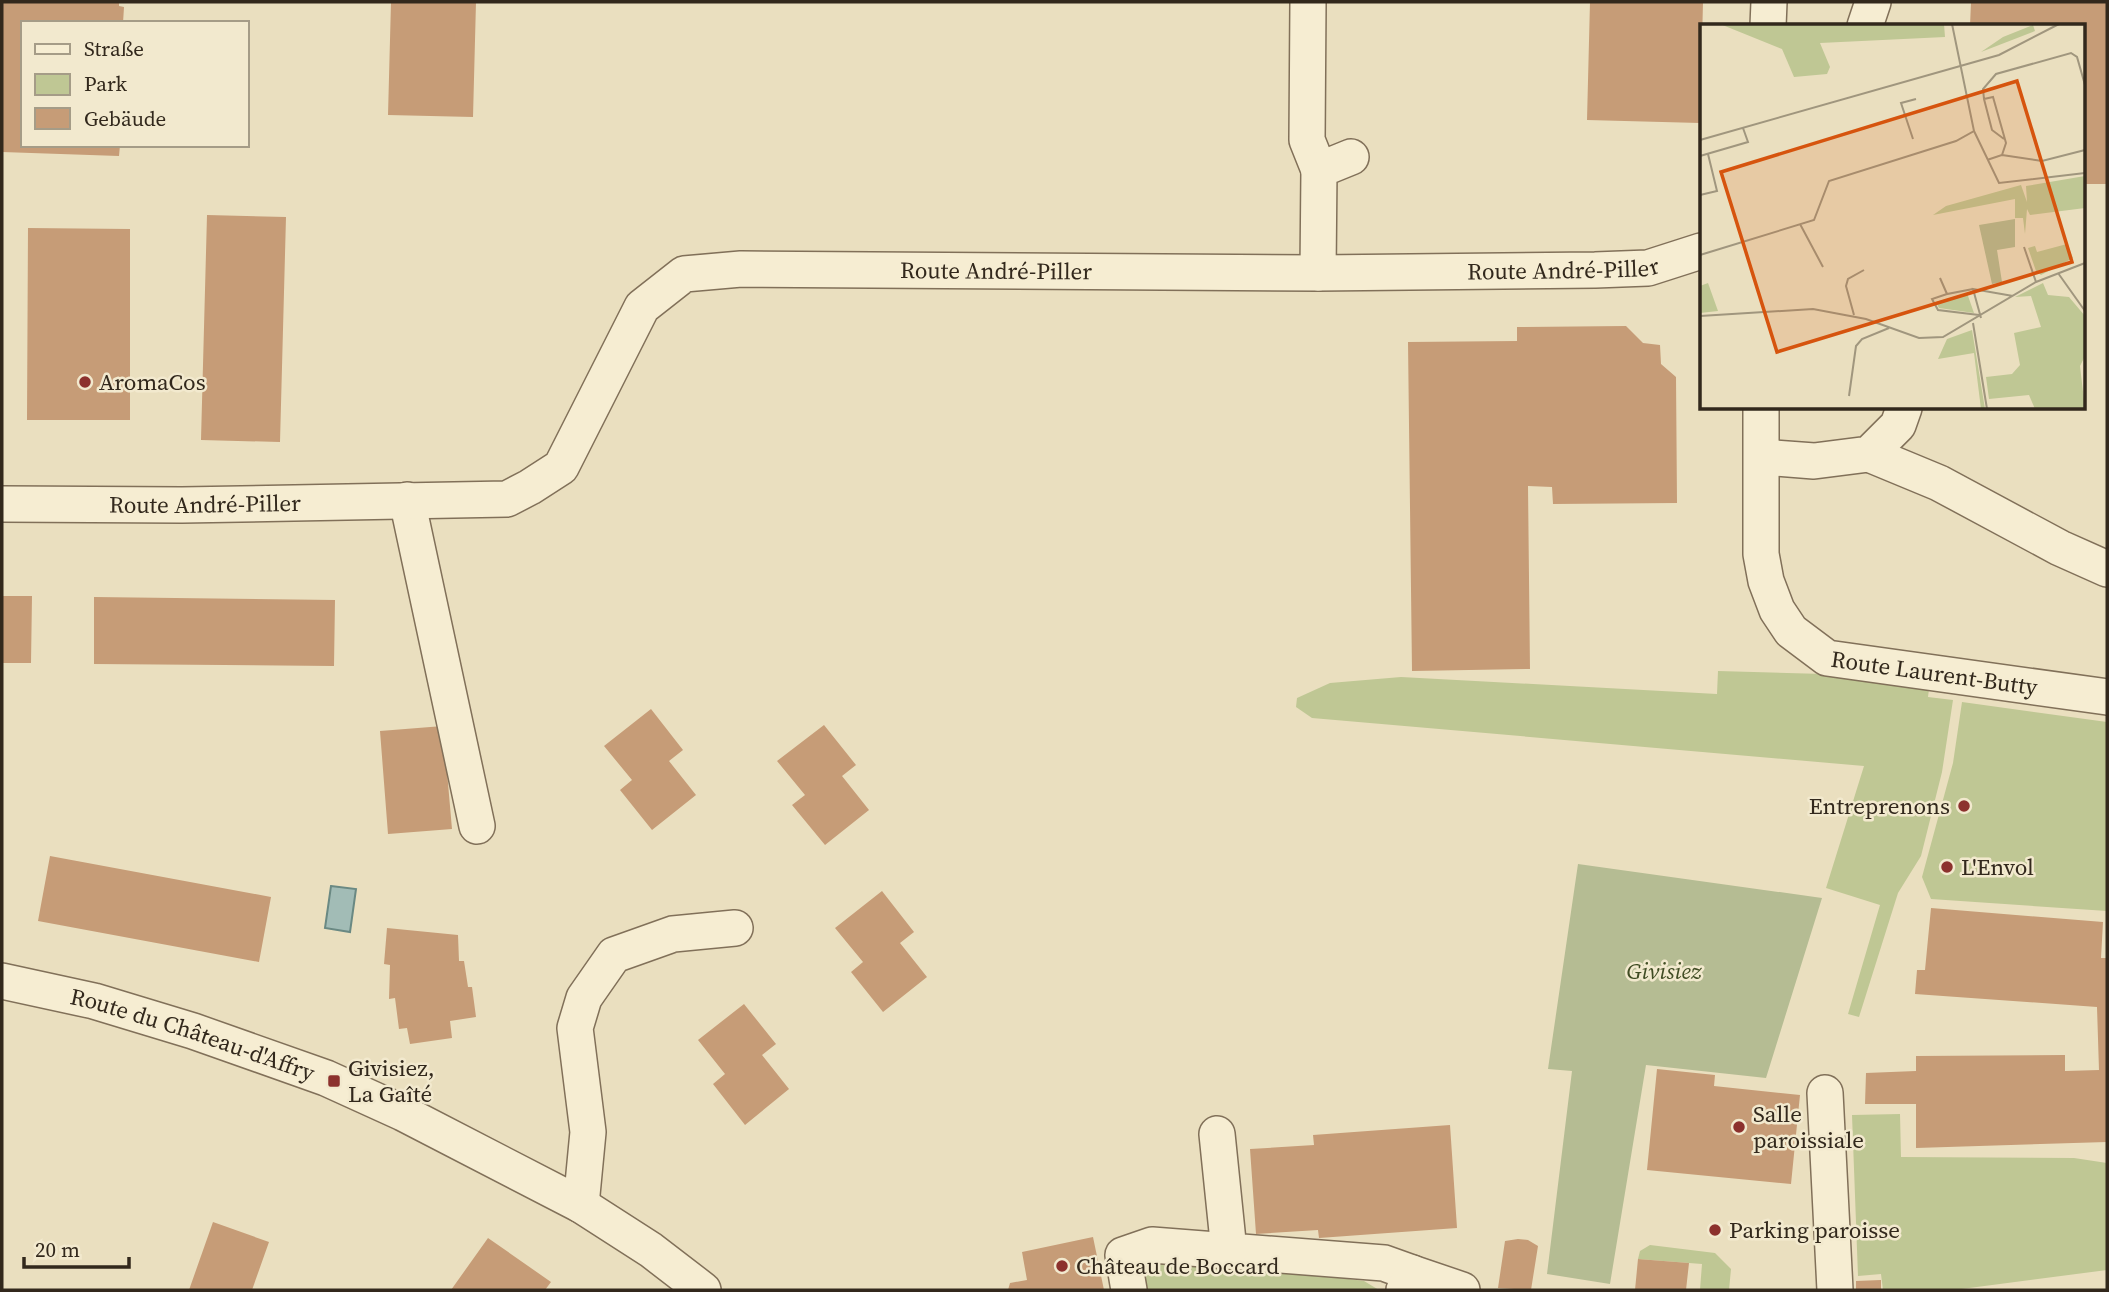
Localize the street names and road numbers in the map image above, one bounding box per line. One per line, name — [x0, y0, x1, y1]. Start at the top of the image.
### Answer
street label: Route André-Piller — [1467, 249, 1664, 287]
street label: Route André-Piller — [900, 254, 1092, 287]
street label: Route André-Piller — [109, 487, 301, 521]
street label: Route Laurent-Butty — [1829, 643, 2040, 703]
street label: Route du Château-d'Affry — [67, 980, 319, 1089]

